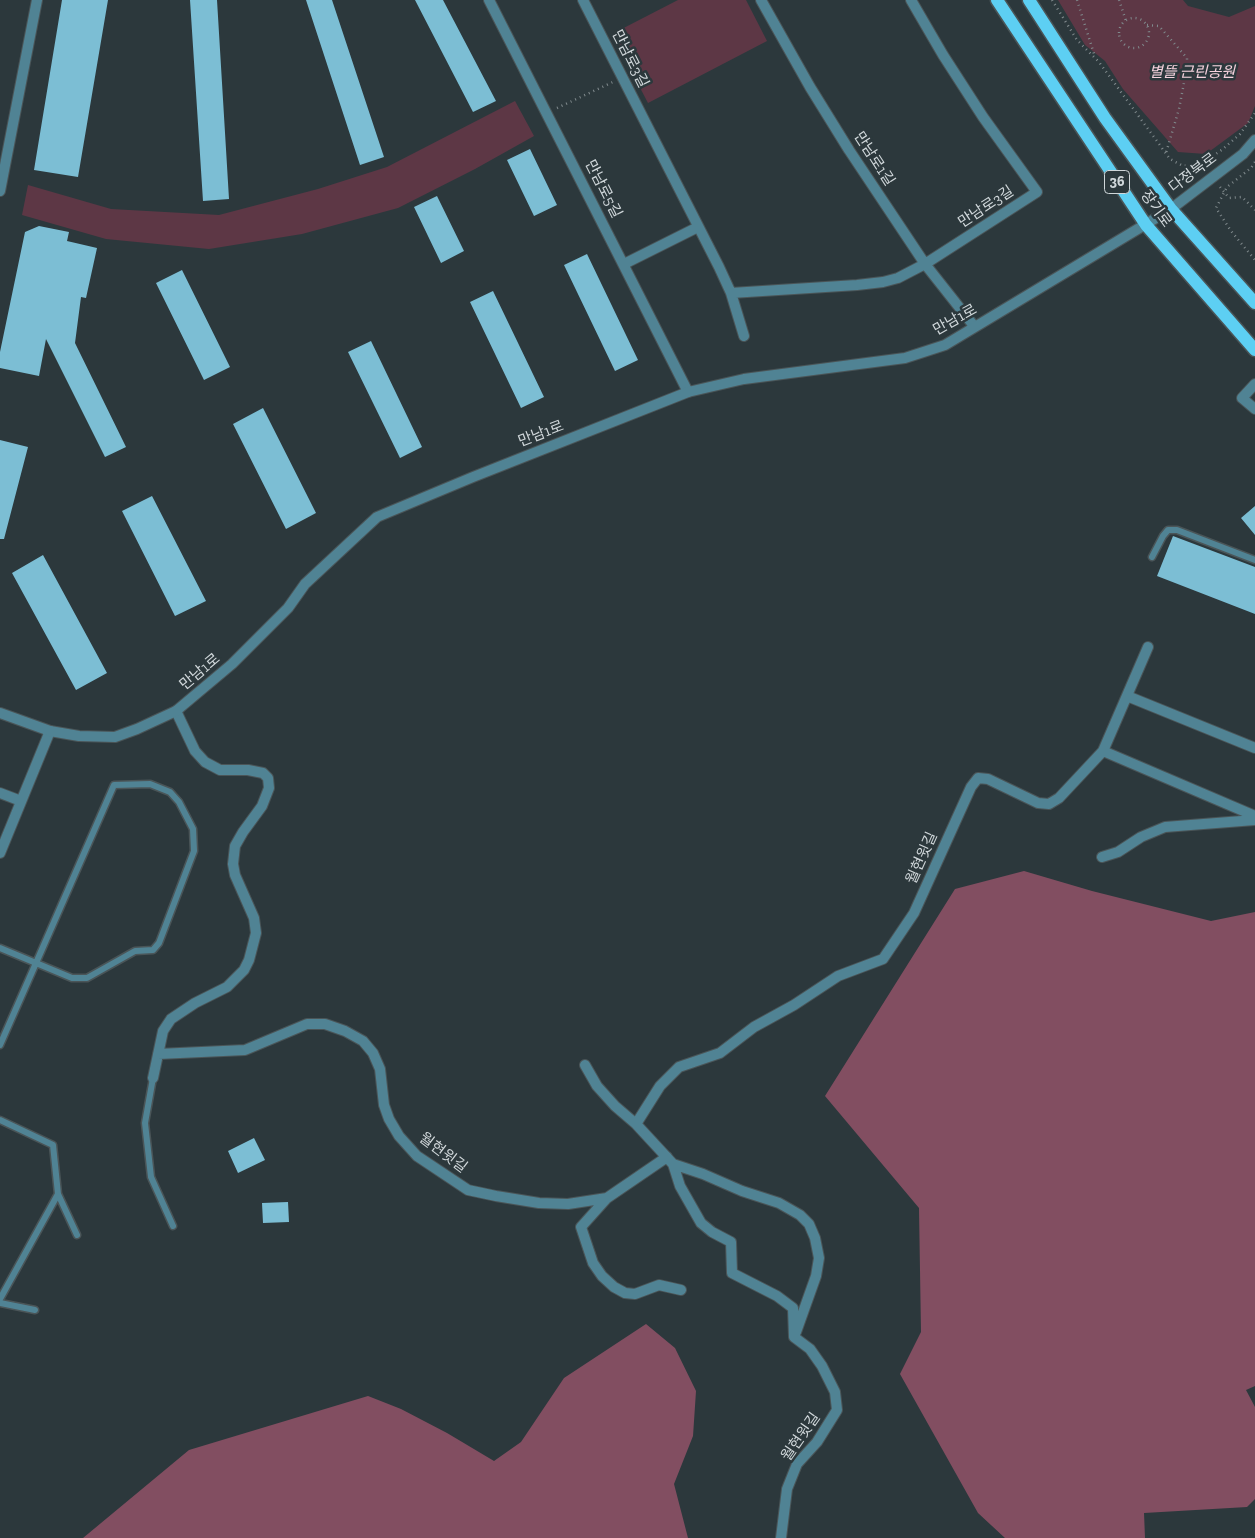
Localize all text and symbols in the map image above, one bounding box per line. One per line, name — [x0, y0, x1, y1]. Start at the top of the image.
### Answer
street label: 만남로3길 — [608, 27, 652, 91]
park label: 별뜰 근린공원 — [1149, 64, 1235, 82]
street label: 만남로1길 — [850, 129, 898, 189]
street label: 다정북로 — [1166, 149, 1220, 197]
street label: 만남로5길 — [581, 157, 625, 221]
road number: 36 — [1104, 170, 1130, 193]
street label: 만남로3길 — [955, 182, 1017, 232]
street label: 장기로 — [1137, 187, 1175, 231]
street label: 만남1로 — [930, 301, 980, 339]
street label: 만남1로 — [516, 417, 566, 451]
street label: 만남1로 — [176, 650, 224, 694]
street label: 월현윗길 — [903, 829, 941, 887]
street label: 월현윗길 — [416, 1129, 470, 1177]
street label: 월현윗길 — [778, 1409, 824, 1465]

